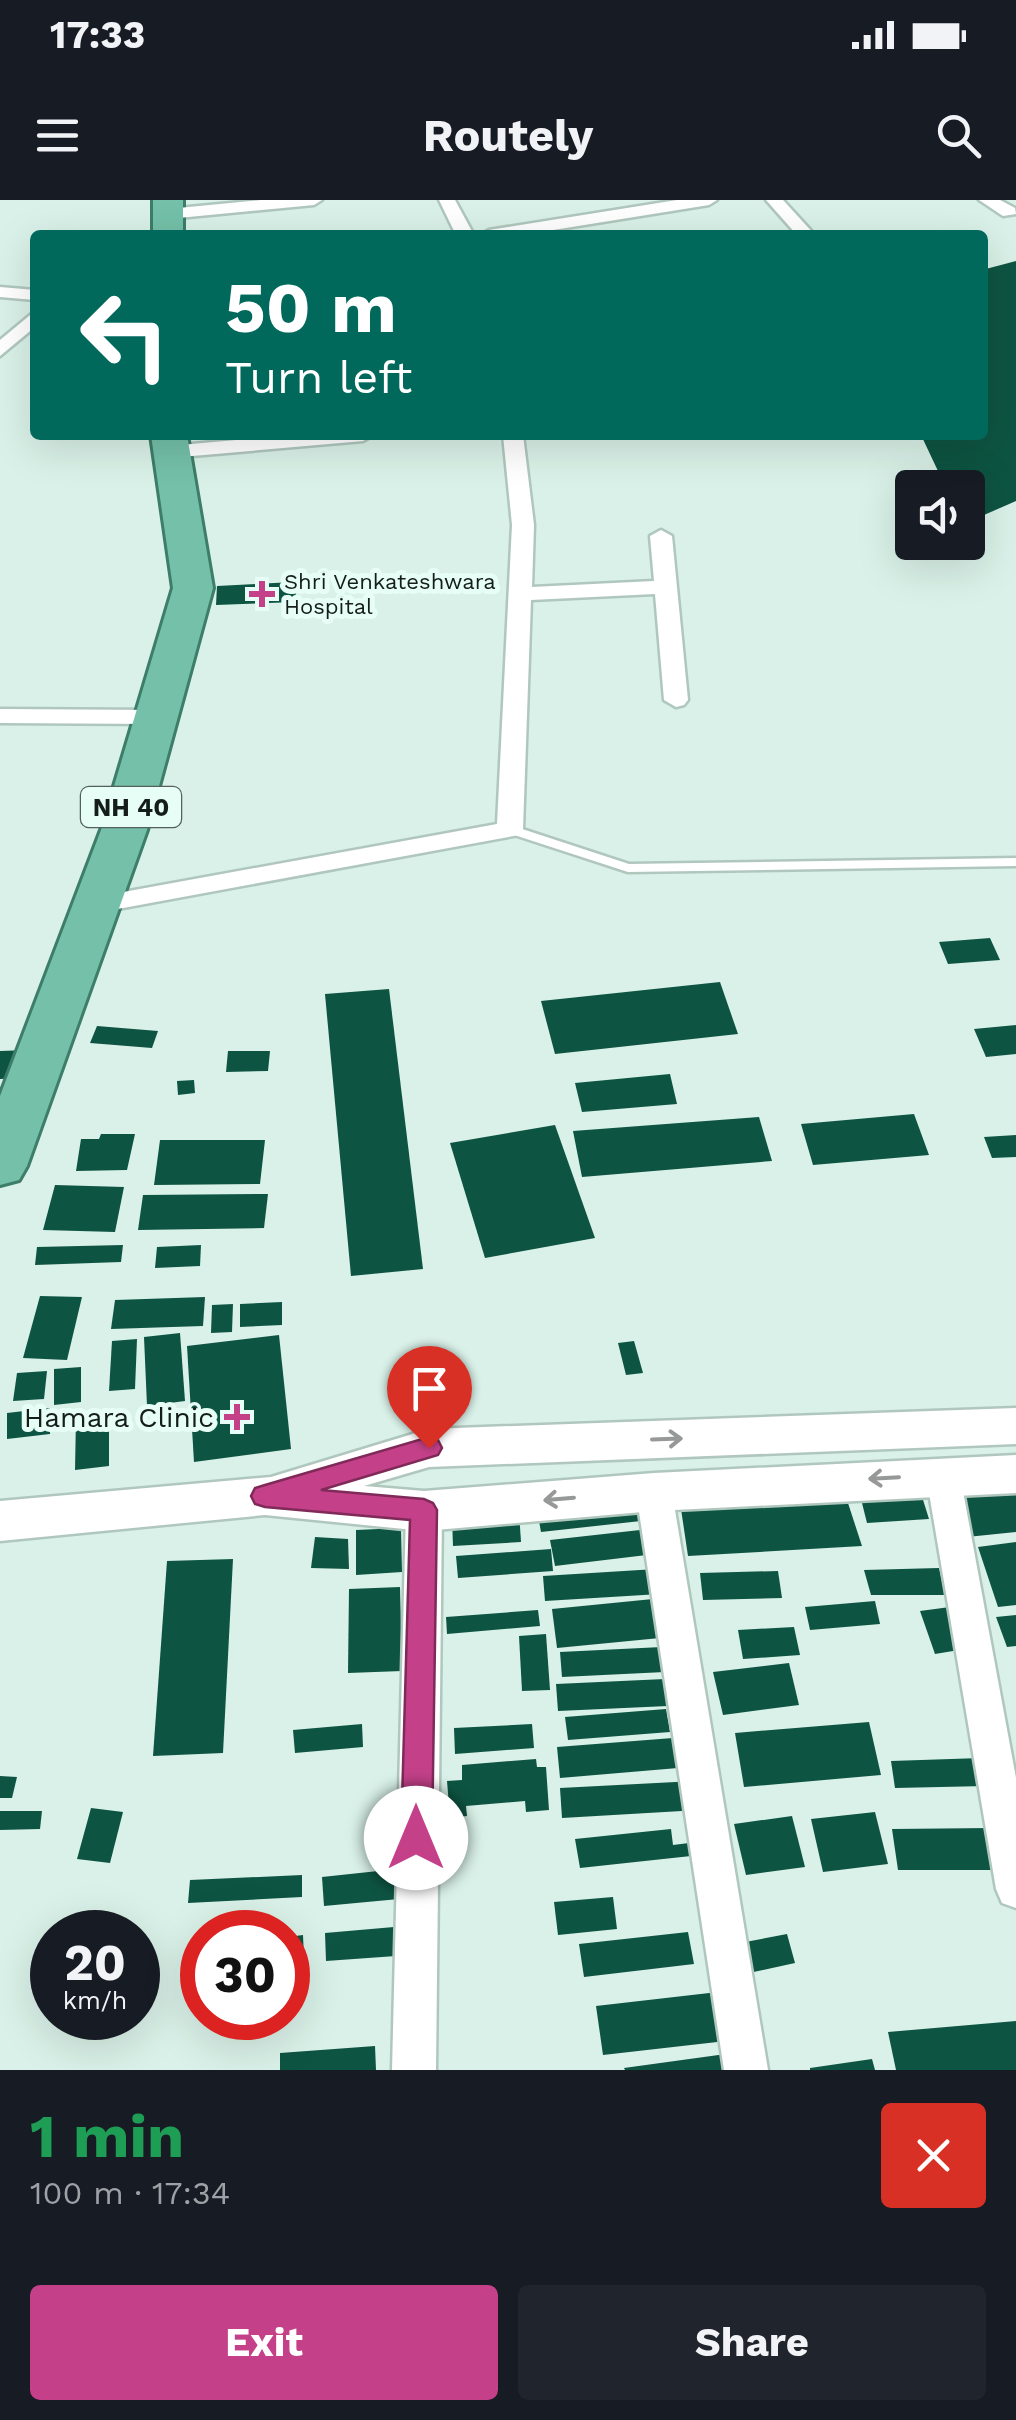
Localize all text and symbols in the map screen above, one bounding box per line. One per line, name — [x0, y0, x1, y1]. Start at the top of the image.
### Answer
text: 17:33 — [50, 13, 145, 57]
icon: menu — [30, 108, 85, 163]
icon: search — [931, 108, 986, 163]
text: Routely — [423, 109, 593, 162]
text: 50 m — [225, 267, 397, 349]
icon: left — [60, 270, 190, 400]
text: Turn left — [225, 351, 412, 404]
map controls — [895, 470, 985, 560]
button: sound — [895, 470, 985, 560]
place label: Shri Venkateshwara Hospital — [284, 569, 496, 619]
marker: Shri Venkateshwara Hospital — [249, 581, 275, 607]
road number: NH 40 — [81, 787, 181, 827]
pin — [387, 1346, 472, 1449]
icon: arrive — [402, 1361, 457, 1416]
place label: Hamara Clinic — [24, 1401, 214, 1434]
marker: Hamara Clinic — [224, 1404, 250, 1430]
one-way arrow — [650, 1429, 682, 1448]
one-way arrow — [868, 1469, 900, 1488]
one-way arrow — [544, 1490, 576, 1509]
position arrow — [364, 1786, 468, 1890]
speed limit sign: 30 — [180, 1910, 310, 2040]
text: 20 — [64, 1933, 126, 1992]
text: km/h — [63, 1986, 127, 2015]
text: 1 min — [30, 2101, 184, 2172]
button: close — [881, 2103, 986, 2208]
text: 100 m · 17:34 — [30, 2174, 230, 2212]
button: Exit — [30, 2285, 498, 2400]
button: Share — [518, 2285, 986, 2400]

